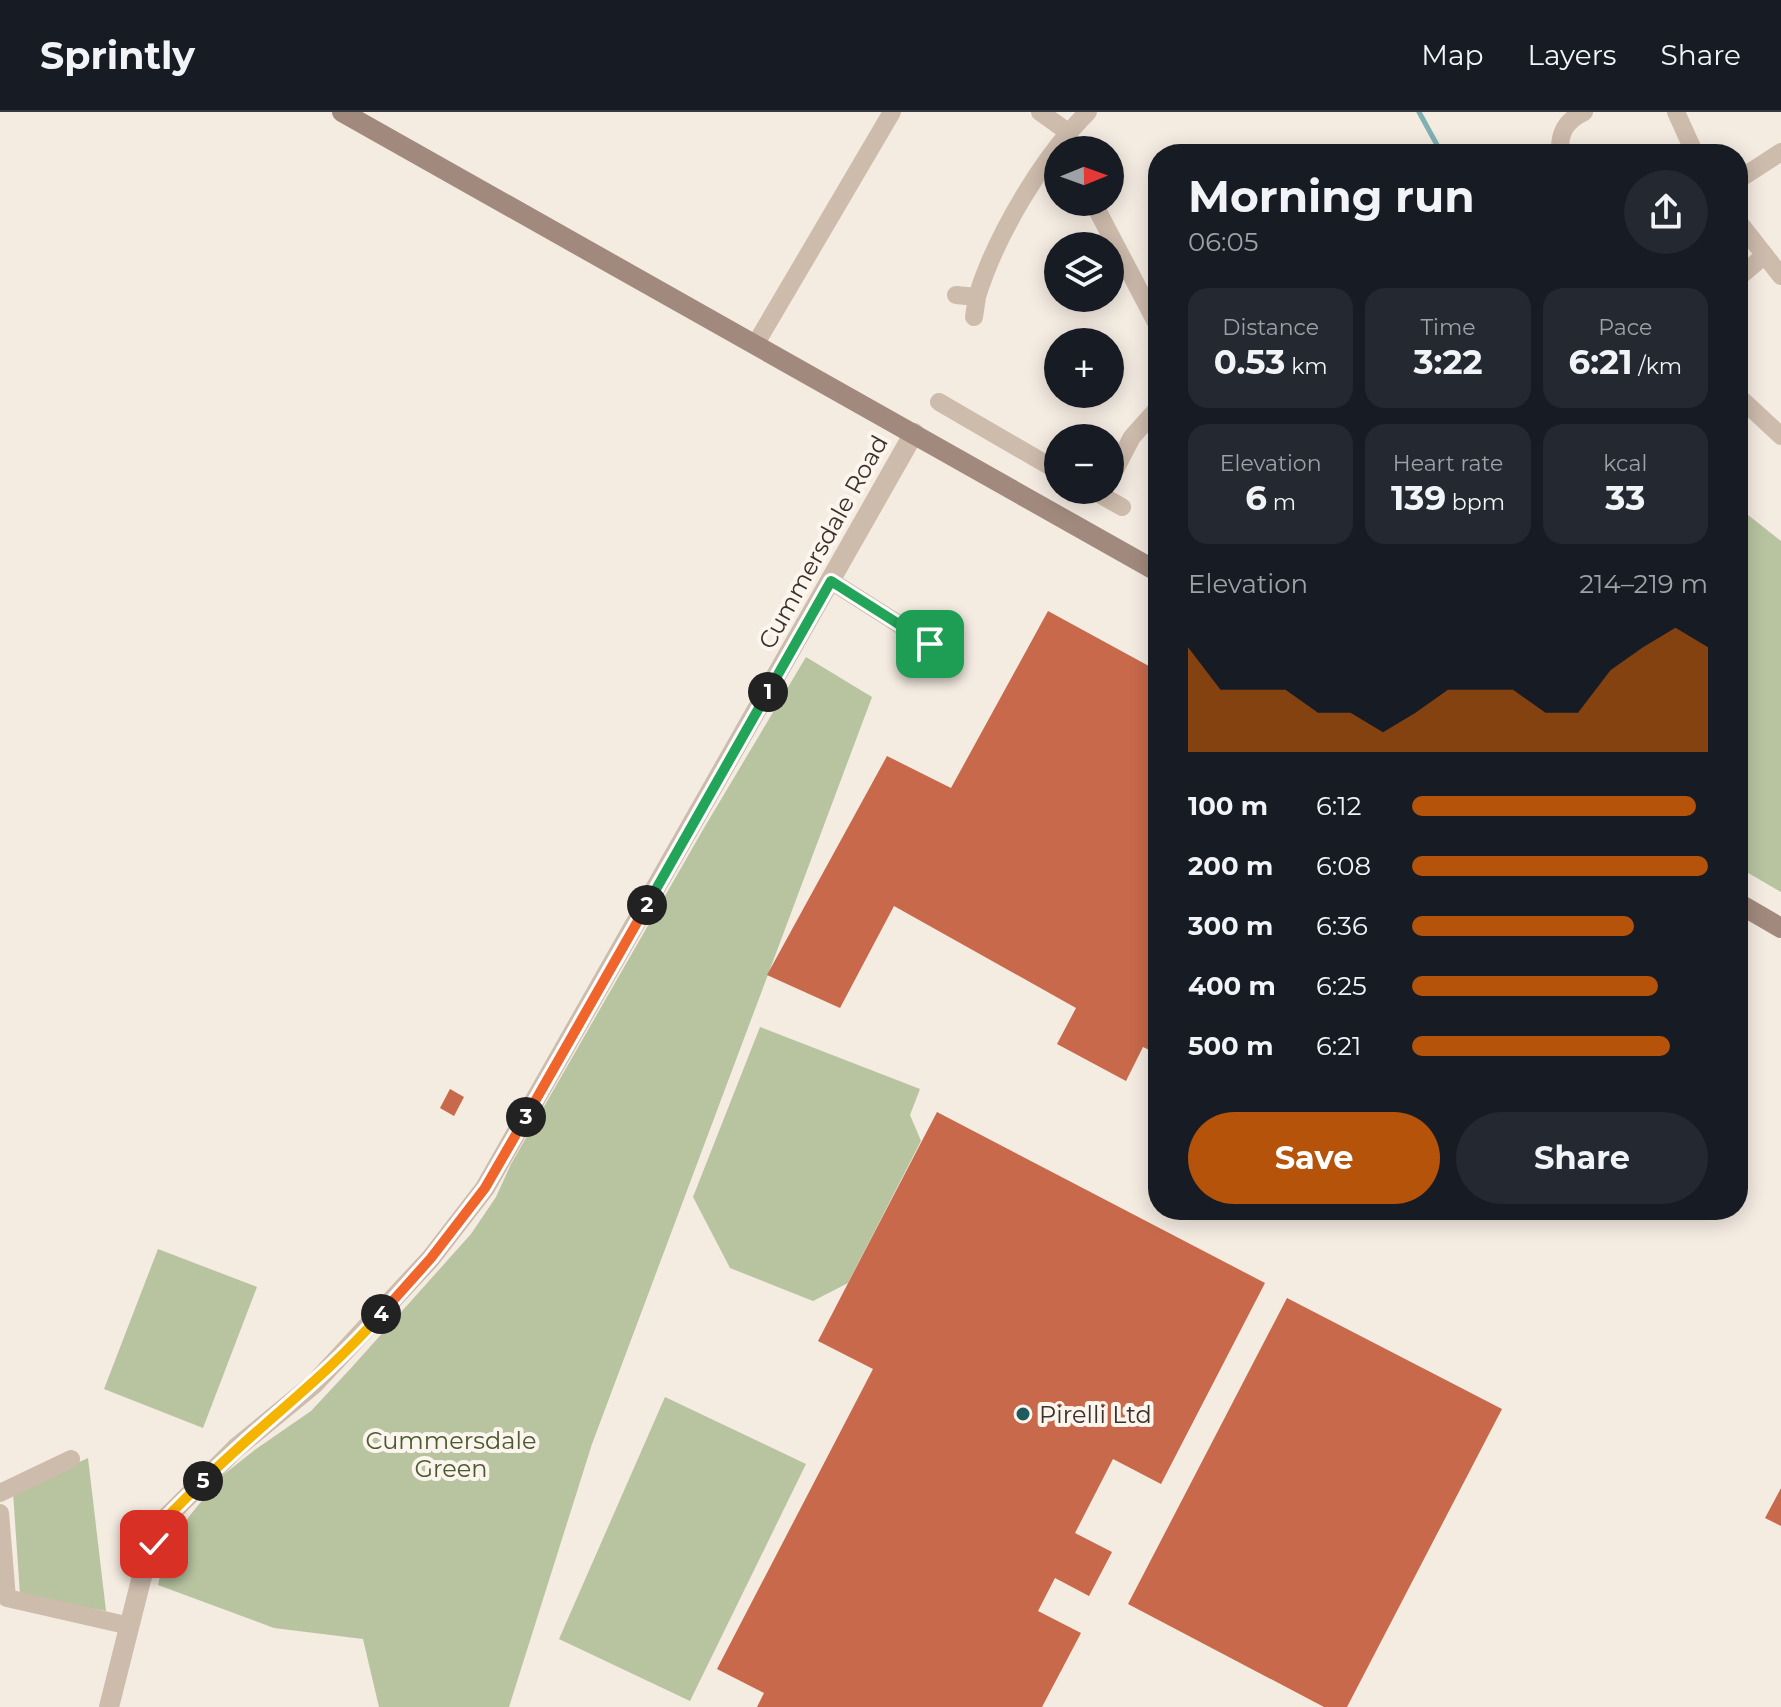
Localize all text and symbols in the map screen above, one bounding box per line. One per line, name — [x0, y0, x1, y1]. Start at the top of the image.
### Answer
text: Sprintly — [40, 32, 195, 79]
text: Map — [1421, 38, 1484, 72]
text: Layers — [1528, 38, 1617, 72]
text: Share — [1661, 38, 1741, 72]
north arrow — [1044, 136, 1124, 216]
map controls — [1044, 136, 1124, 504]
text: Morning run — [1188, 169, 1475, 223]
button: share — [1624, 170, 1708, 254]
text: 06:05 — [1188, 226, 1259, 258]
button: layers — [1044, 232, 1124, 312]
text: Distance — [1222, 314, 1319, 341]
text: Time — [1420, 314, 1476, 341]
text: Pace — [1598, 314, 1652, 341]
button: + — [1044, 328, 1124, 408]
text: 0.53 — [1214, 341, 1285, 383]
text: 3:22 — [1413, 341, 1483, 383]
text: 6:21 — [1569, 341, 1633, 383]
text: km — [1285, 353, 1328, 380]
text: /km — [1633, 353, 1682, 380]
button: − — [1044, 424, 1124, 504]
street label: Cummersdale Road — [752, 430, 894, 654]
text: Elevation — [1220, 450, 1322, 477]
text: Heart rate — [1393, 450, 1503, 477]
text: kcal — [1603, 450, 1647, 477]
text: 6 — [1245, 477, 1267, 519]
text: 139 — [1391, 477, 1446, 519]
text: 33 — [1605, 477, 1645, 519]
text: m — [1267, 489, 1296, 516]
text: bpm — [1446, 489, 1505, 516]
text: Elevation — [1188, 568, 1308, 600]
text: 214–219 m — [1579, 568, 1708, 600]
pin — [896, 610, 964, 678]
icon: arrive — [908, 622, 952, 666]
pin: 1 — [748, 672, 788, 712]
text: 1 — [764, 678, 772, 705]
text: 100 m — [1188, 790, 1268, 822]
text: 6:12 — [1316, 790, 1362, 822]
text: 200 m — [1188, 850, 1273, 882]
text: 6:08 — [1316, 850, 1371, 882]
pin: 2 — [627, 885, 667, 925]
text: 2 — [641, 891, 653, 918]
text: 300 m — [1188, 910, 1273, 942]
text: 6:36 — [1316, 910, 1368, 942]
text: 400 m — [1188, 970, 1276, 1002]
text: 6:25 — [1316, 970, 1367, 1002]
text: 500 m — [1188, 1030, 1273, 1062]
text: 6:21 — [1316, 1030, 1362, 1062]
pin: 3 — [506, 1097, 546, 1137]
text: 3 — [519, 1103, 533, 1130]
button: Save — [1188, 1112, 1440, 1204]
button: Share — [1456, 1112, 1708, 1204]
pin: 4 — [361, 1294, 401, 1334]
text: 4 — [373, 1300, 389, 1327]
place label: Pirelli Ltd — [1039, 1400, 1152, 1429]
marker: Pirelli Ltd — [1014, 1405, 1032, 1423]
park label: Cummersdale Green — [366, 1426, 536, 1483]
pin: 5 — [183, 1461, 223, 1501]
text: 5 — [196, 1467, 210, 1494]
pin — [120, 1510, 188, 1578]
icon: check — [132, 1522, 176, 1566]

